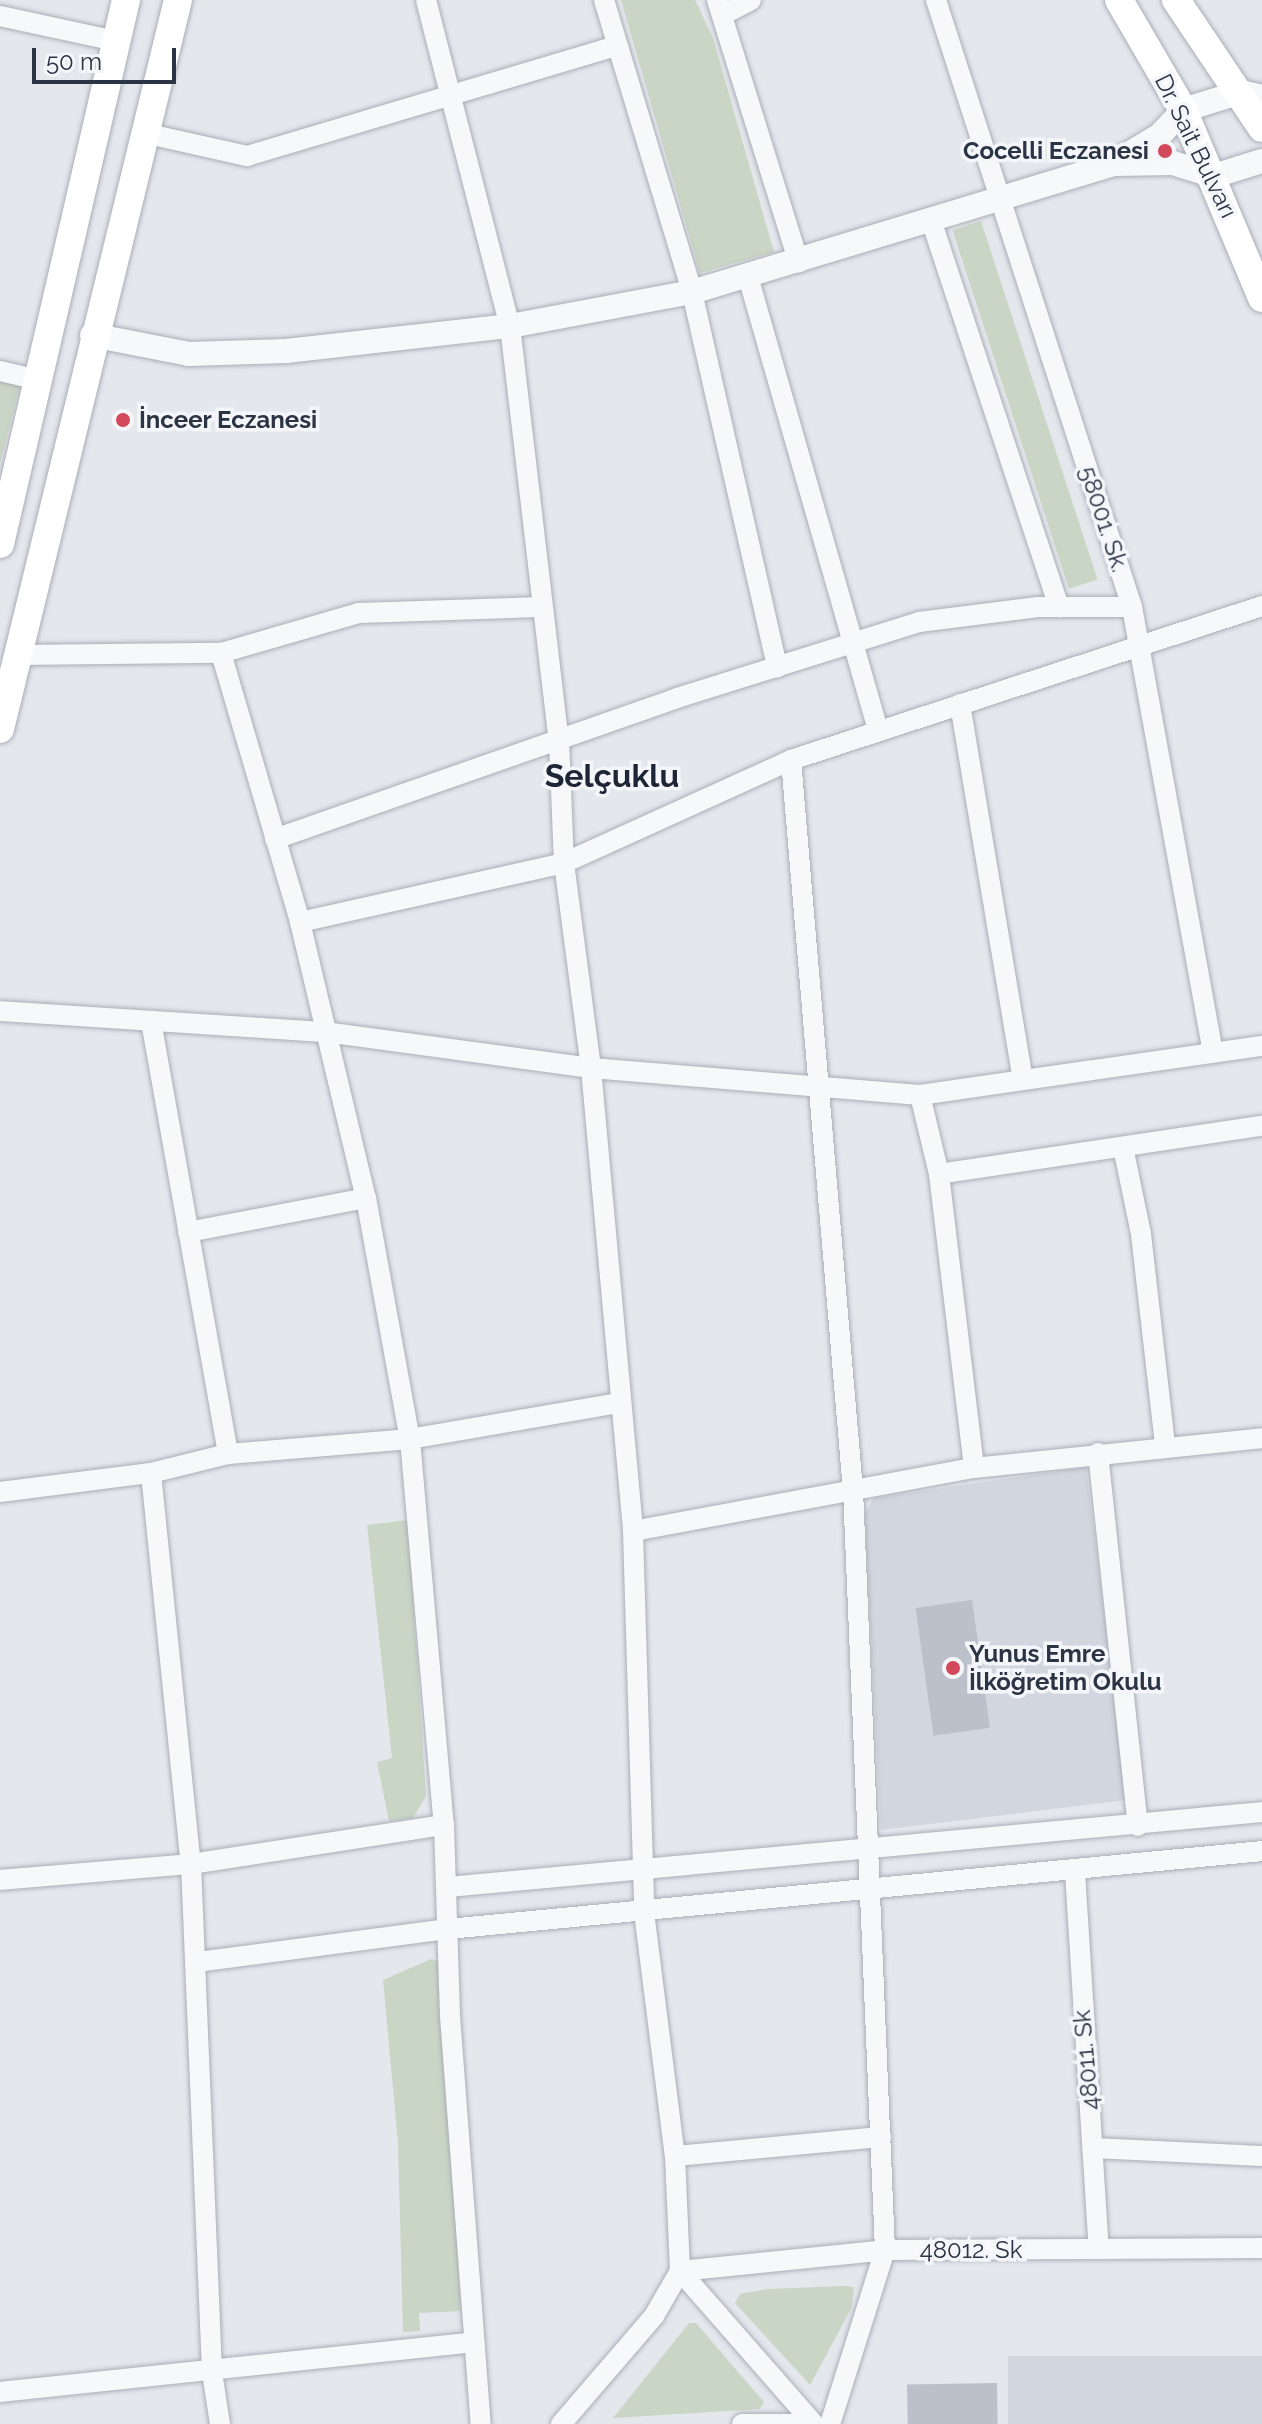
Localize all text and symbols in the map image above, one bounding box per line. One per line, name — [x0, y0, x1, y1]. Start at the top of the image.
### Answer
scale bar — [36, 32, 180, 82]
text: 50 m — [46, 47, 102, 76]
street label: Dr. Sait Bulvarı — [1149, 69, 1243, 223]
place label: Cocelli Eczanesi — [963, 137, 1149, 165]
marker: Cocelli Eczanesi — [1156, 142, 1174, 160]
place label: İnceer Eczanesi — [139, 406, 318, 434]
marker: İnceer Eczanesi — [114, 411, 132, 429]
street label: 58001. Sk. — [1073, 463, 1135, 575]
district label: Selçuklu — [545, 757, 679, 795]
place label: Yunus Emre İlköğretim Okulu — [969, 1640, 1162, 1696]
marker: Yunus Emre İlköğretim Okulu — [944, 1659, 962, 1677]
street label: 48011. Sk — [1067, 2009, 1105, 2111]
street label: 48012. Sk — [920, 2236, 1022, 2264]

